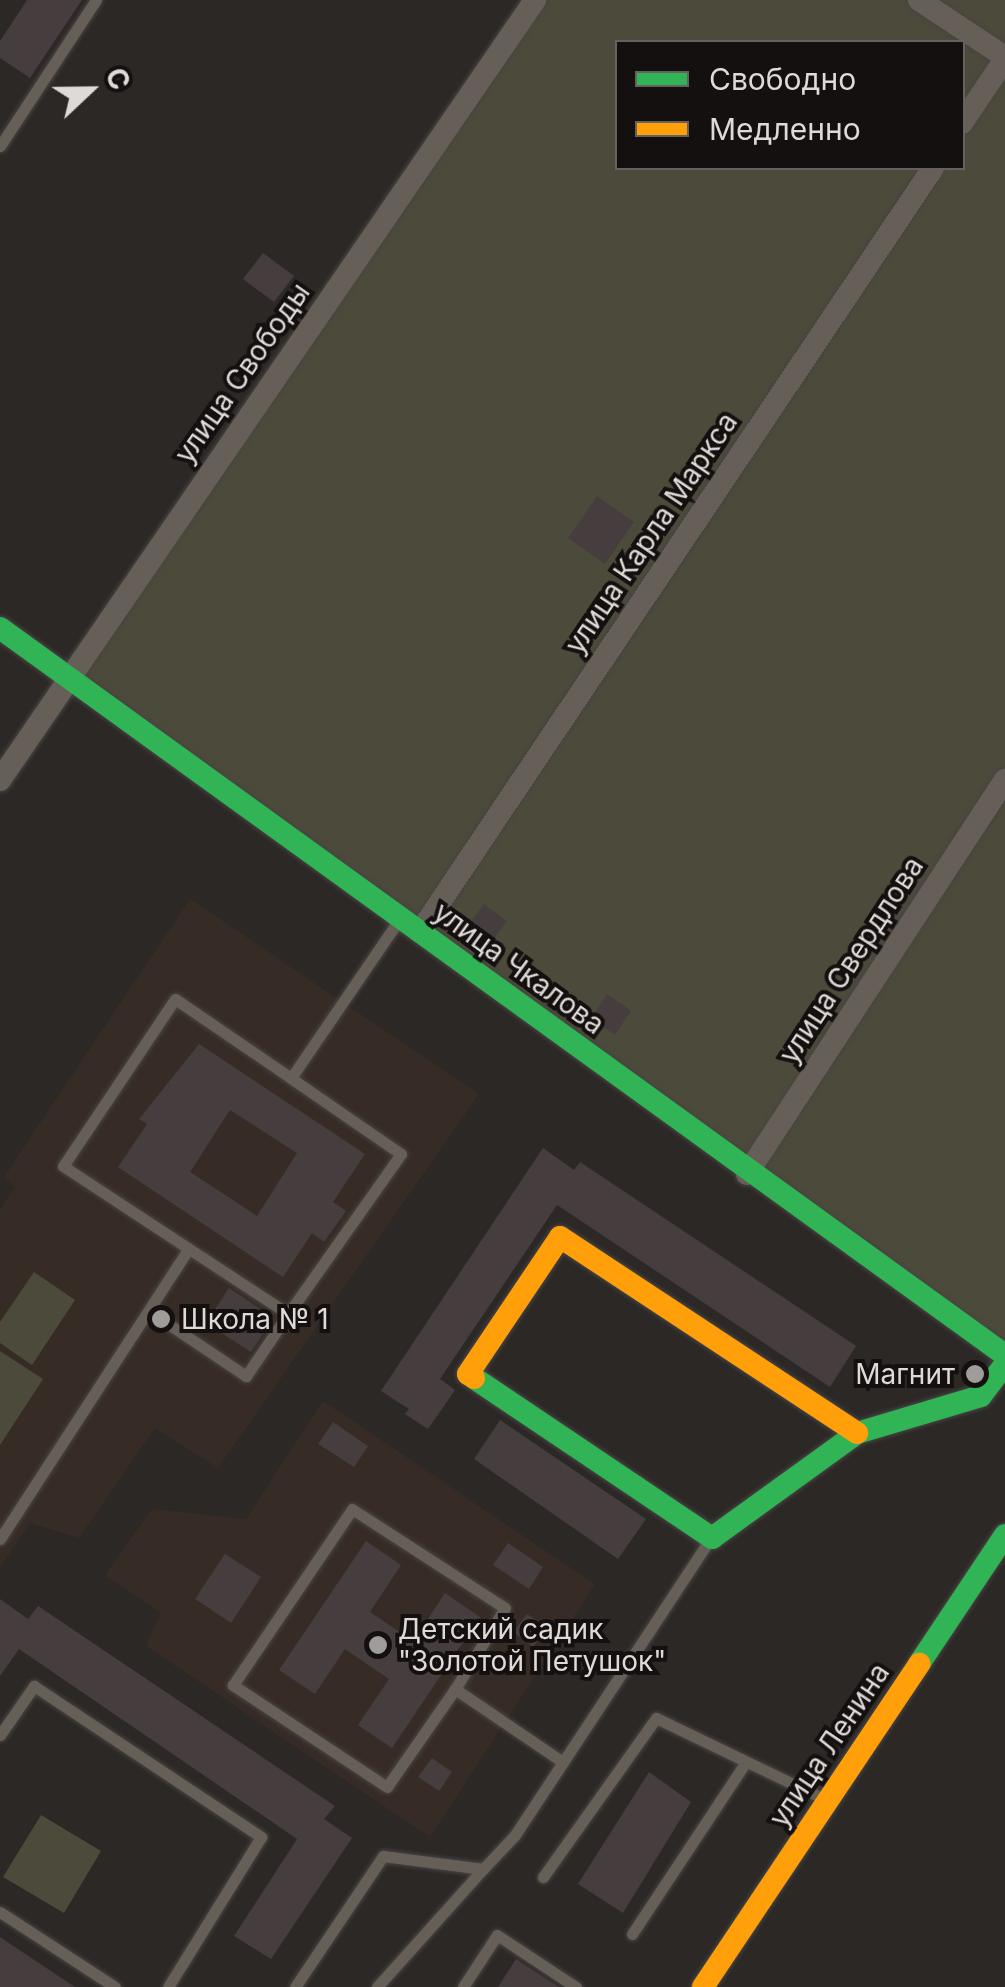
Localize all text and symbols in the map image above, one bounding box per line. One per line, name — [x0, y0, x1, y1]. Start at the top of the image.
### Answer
north arrow — [40, 40, 140, 140]
legend — [615, 40, 965, 170]
text: Свободно — [709, 61, 856, 97]
text: С — [98, 63, 137, 95]
text: Медленно — [709, 111, 861, 147]
street label: улица Свободы — [167, 277, 317, 469]
street label: улица Карла Маркса — [558, 406, 744, 660]
street label: улица Свердлова — [772, 851, 930, 1069]
street label: улица Чкалова — [427, 895, 611, 1041]
place label: Школа № 1 — [181, 1302, 329, 1336]
marker: Школа № 1 — [150, 1308, 172, 1330]
place label: Магнит — [855, 1357, 955, 1391]
marker: Магнит — [964, 1363, 986, 1385]
place label: Детский садик "Золотой Петушок" — [398, 1612, 666, 1678]
marker: Детский садик "Золотой Петушок" — [367, 1634, 389, 1656]
street label: улица Ленина — [762, 1657, 896, 1833]

